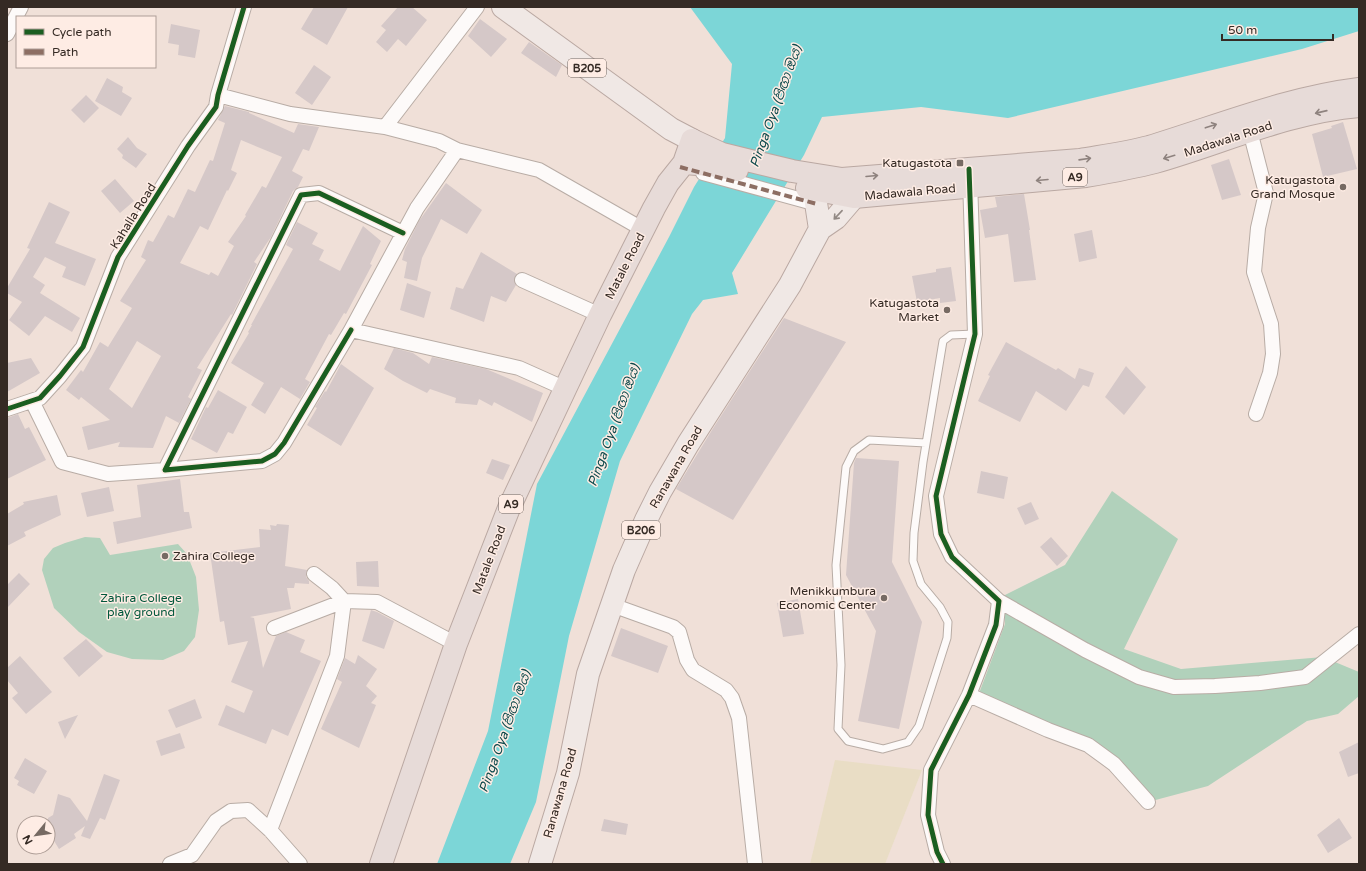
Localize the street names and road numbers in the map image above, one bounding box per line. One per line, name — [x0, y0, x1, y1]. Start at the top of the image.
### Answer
road number: B205 — [568, 59, 606, 77]
street label: Madawala Road — [1182, 118, 1274, 160]
road number: A9 — [1063, 168, 1087, 186]
street label: Kahalla Road — [107, 181, 159, 251]
street label: Madawala Road — [864, 181, 956, 203]
street label: Matale Road — [602, 230, 648, 302]
street label: Ranawana Road — [647, 423, 705, 511]
road number: A9 — [499, 495, 523, 513]
road number: B206 — [622, 521, 660, 539]
street label: Matale Road — [469, 524, 509, 596]
street label: Ranawana Road — [540, 746, 580, 840]

